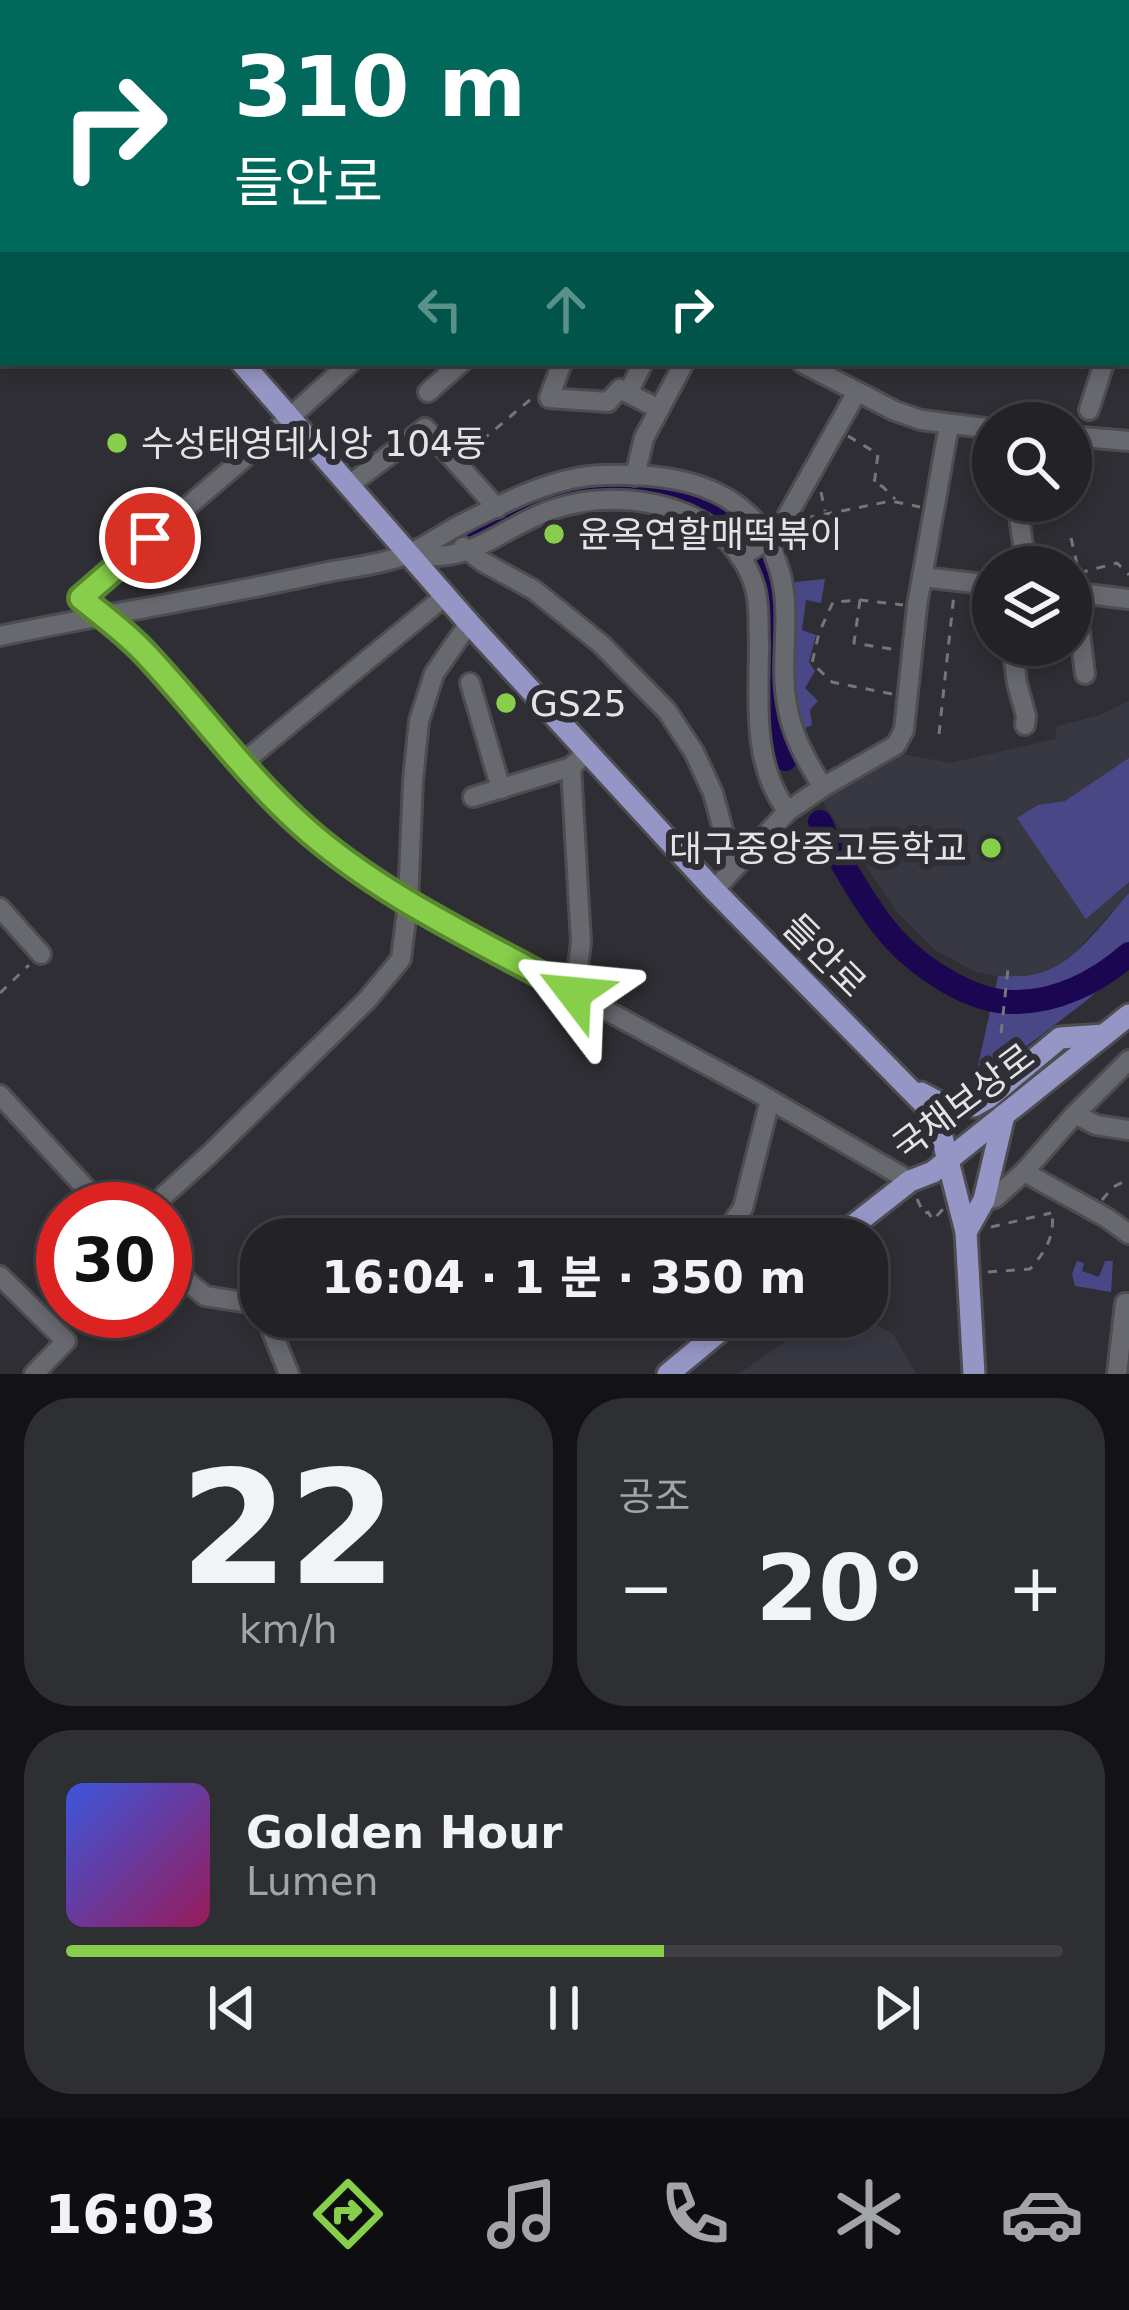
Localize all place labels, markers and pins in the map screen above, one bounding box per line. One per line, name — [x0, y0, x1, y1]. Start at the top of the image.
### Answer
place label: 수성태영데시앙 104동 — [141, 423, 486, 464]
marker: 수성태영데시앙 104동 — [104, 430, 130, 456]
pin — [99, 487, 201, 589]
place label: 윤옥연할매떡볶이 — [578, 514, 843, 555]
marker: 윤옥연할매떡볶이 — [541, 521, 567, 547]
place label: GS25 — [530, 683, 627, 724]
marker: GS25 — [493, 690, 519, 716]
place label: 대구중앙중고등학교 — [669, 828, 967, 869]
marker: 대구중앙중고등학교 — [978, 835, 1004, 861]

